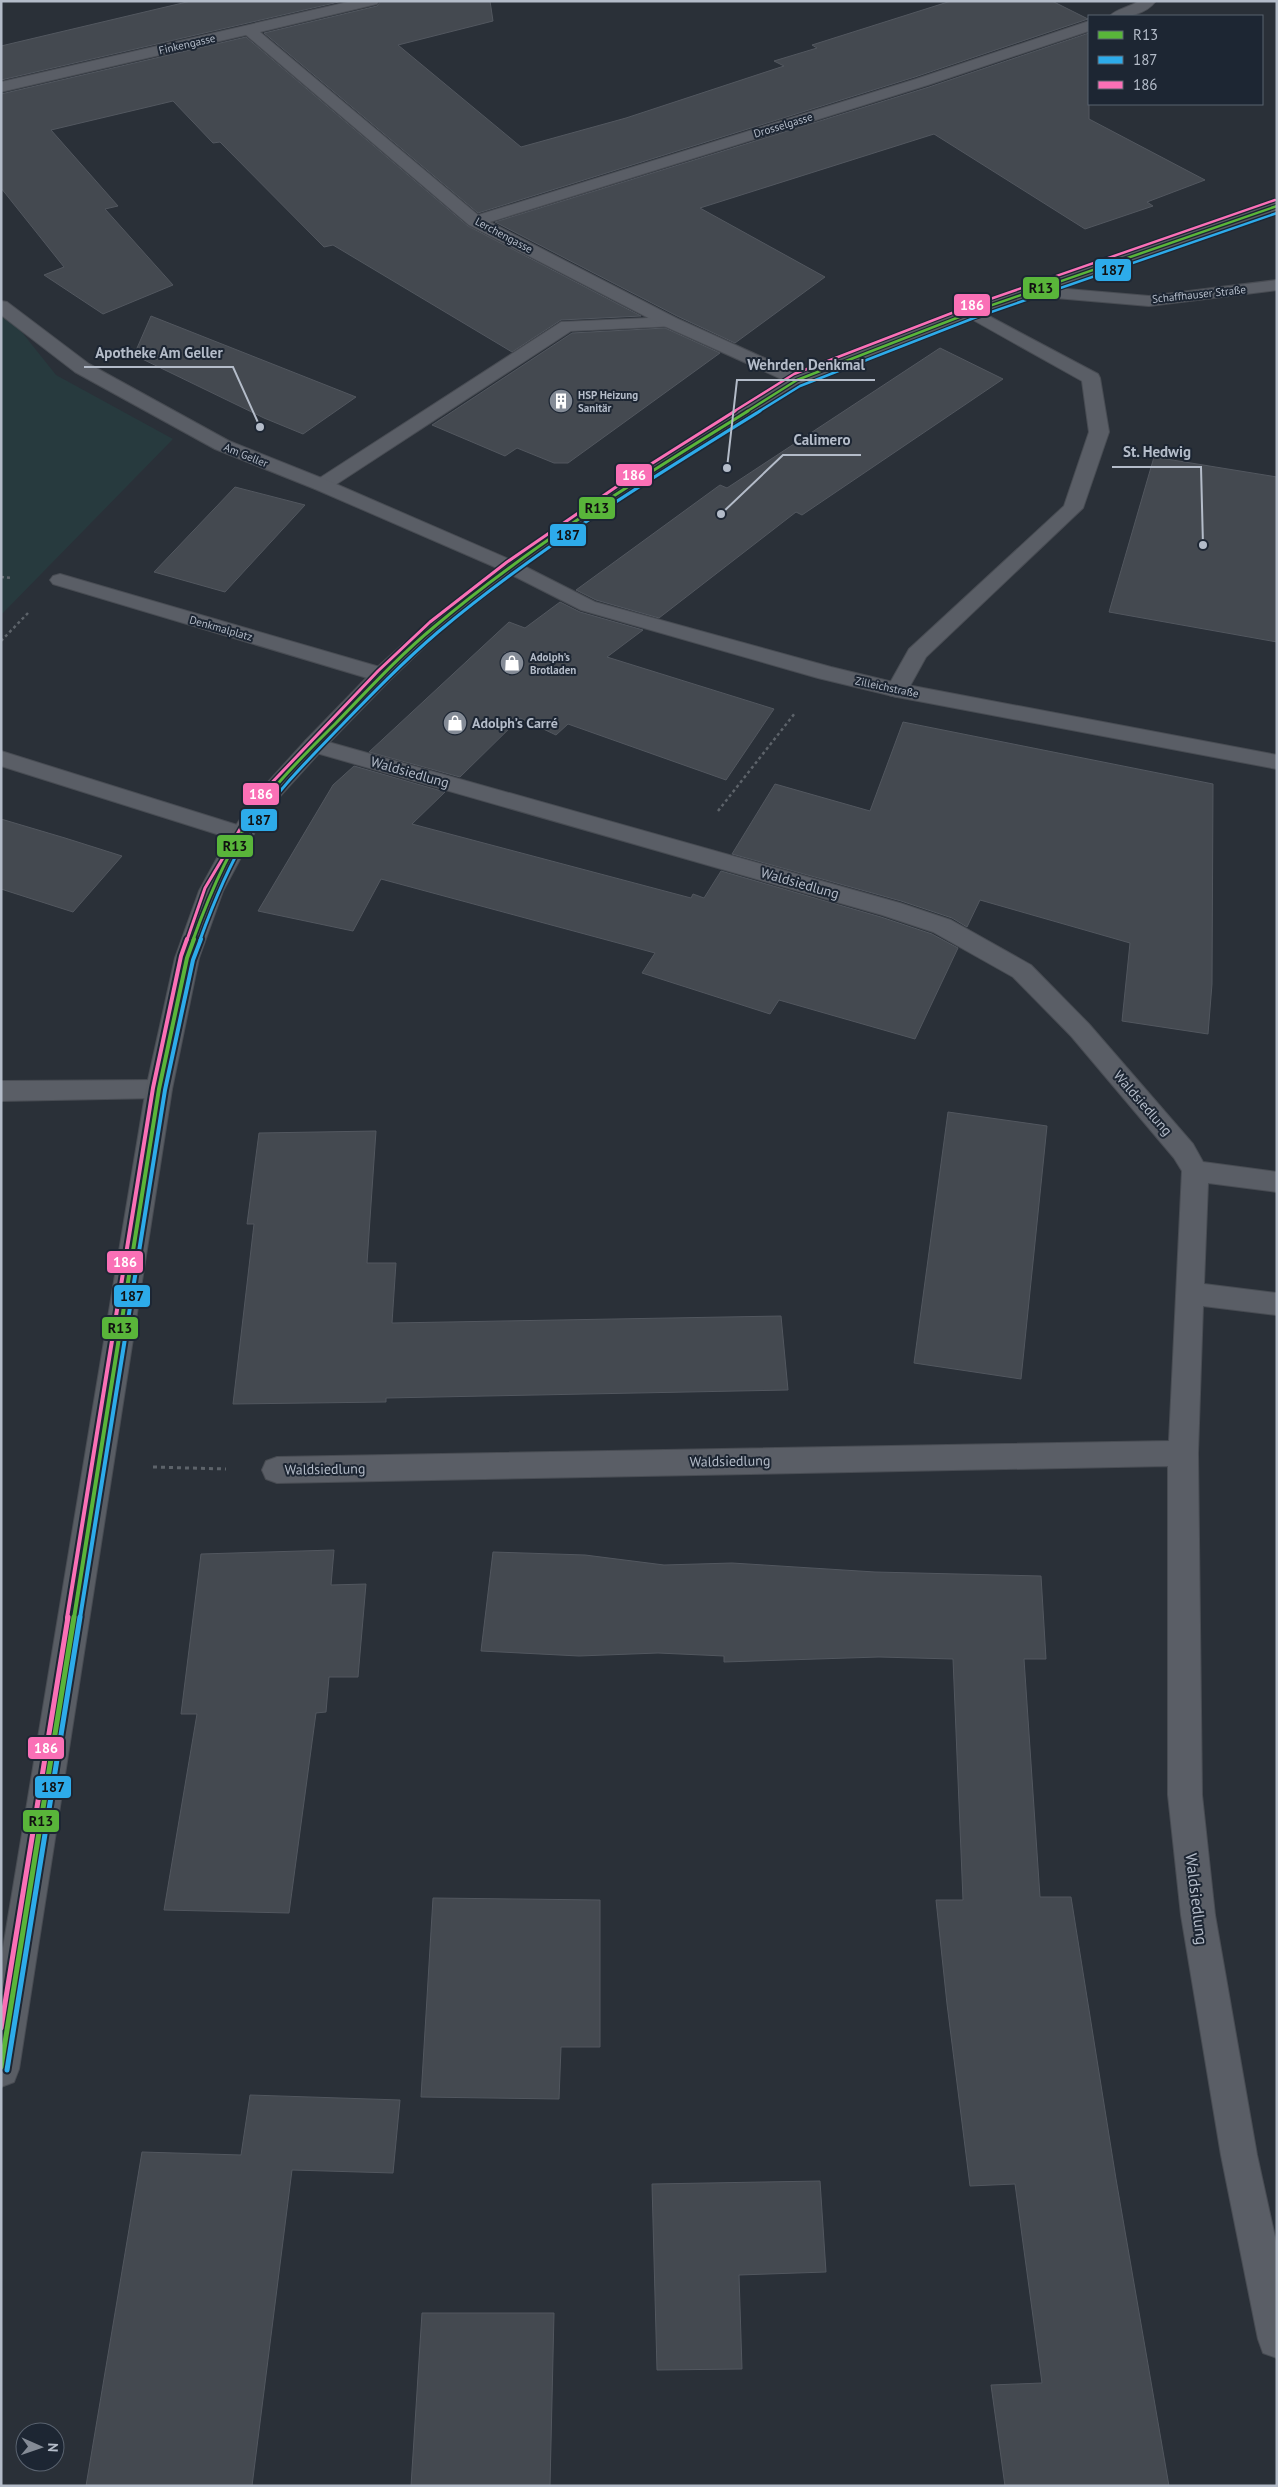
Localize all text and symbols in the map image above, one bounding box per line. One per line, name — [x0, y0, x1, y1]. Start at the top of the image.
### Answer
legend — [1088, 15, 1263, 105]
text: R13 — [1133, 25, 1158, 44]
street label: Finkengasse — [157, 31, 217, 57]
text: 187 — [1133, 50, 1158, 69]
text: 186 — [1133, 75, 1158, 94]
street label: Drosselgasse — [752, 109, 815, 141]
street label: Lerchengasse — [473, 214, 536, 256]
line badge: 187 — [1094, 258, 1132, 282]
text: 187 — [1101, 261, 1125, 279]
line badge: R13 — [1022, 276, 1060, 300]
text: R13 — [1029, 279, 1053, 297]
street label: Schaffhauser Straße — [1151, 282, 1247, 306]
line badge: 186 — [953, 293, 991, 317]
text: 186 — [960, 296, 984, 314]
callout: Apotheke Am Geller — [84, 337, 233, 367]
text: Apotheke Am Geller — [95, 343, 223, 362]
callout: Wehrden Denkmal — [737, 350, 875, 380]
text: Wehrden Denkmal — [747, 355, 865, 374]
building icon: HSP Heizung Sanitär — [548, 388, 574, 414]
place label: HSP Heizung Sanitär — [578, 388, 638, 415]
callout: Calimero — [783, 425, 861, 455]
text: Calimero — [793, 430, 851, 449]
callout: St. Hedwig — [1112, 437, 1201, 467]
street label: Am Geller — [222, 440, 270, 470]
text: St. Hedwig — [1123, 442, 1191, 461]
line badge: 186 — [615, 463, 653, 487]
text: 186 — [622, 466, 646, 484]
line badge: R13 — [578, 496, 616, 520]
text: R13 — [585, 499, 609, 517]
line badge: 187 — [549, 523, 587, 547]
text: 187 — [556, 526, 580, 544]
street label: Denkmalplatz — [188, 612, 254, 644]
shop icon: Adolph’s Brotladen — [499, 650, 525, 676]
place label: Adolph’s Brotladen — [530, 650, 576, 677]
street label: Zilleichstraße — [854, 673, 920, 701]
shop icon: Adolph’s Carré — [442, 710, 468, 736]
place label: Adolph’s Carré — [472, 714, 558, 732]
street label: Waldsiedlung — [369, 752, 451, 792]
line badge: 186 — [242, 782, 280, 806]
text: 186 — [249, 785, 273, 803]
line badge: 187 — [240, 808, 278, 832]
text: 187 — [247, 811, 271, 829]
line badge: R13 — [216, 834, 254, 858]
text: R13 — [223, 837, 247, 855]
street label: Waldsiedlung — [759, 863, 841, 903]
street label: Waldsiedlung — [1110, 1067, 1176, 1139]
line badge: 186 — [106, 1250, 144, 1274]
text: 186 — [113, 1253, 137, 1271]
line badge: 187 — [113, 1284, 151, 1308]
text: 187 — [120, 1287, 144, 1305]
line badge: R13 — [101, 1316, 139, 1340]
text: R13 — [108, 1319, 132, 1337]
street label: Waldsiedlung — [690, 1451, 770, 1471]
street label: Waldsiedlung — [285, 1459, 365, 1479]
line badge: 186 — [27, 1736, 65, 1760]
text: 186 — [34, 1739, 58, 1757]
line badge: 187 — [34, 1775, 72, 1799]
text: 187 — [41, 1778, 65, 1796]
line badge: R13 — [22, 1809, 60, 1833]
text: R13 — [29, 1812, 53, 1830]
street label: Waldsiedlung — [1181, 1852, 1213, 1946]
north arrow — [15, 2422, 65, 2472]
text: N — [44, 2443, 62, 2452]

